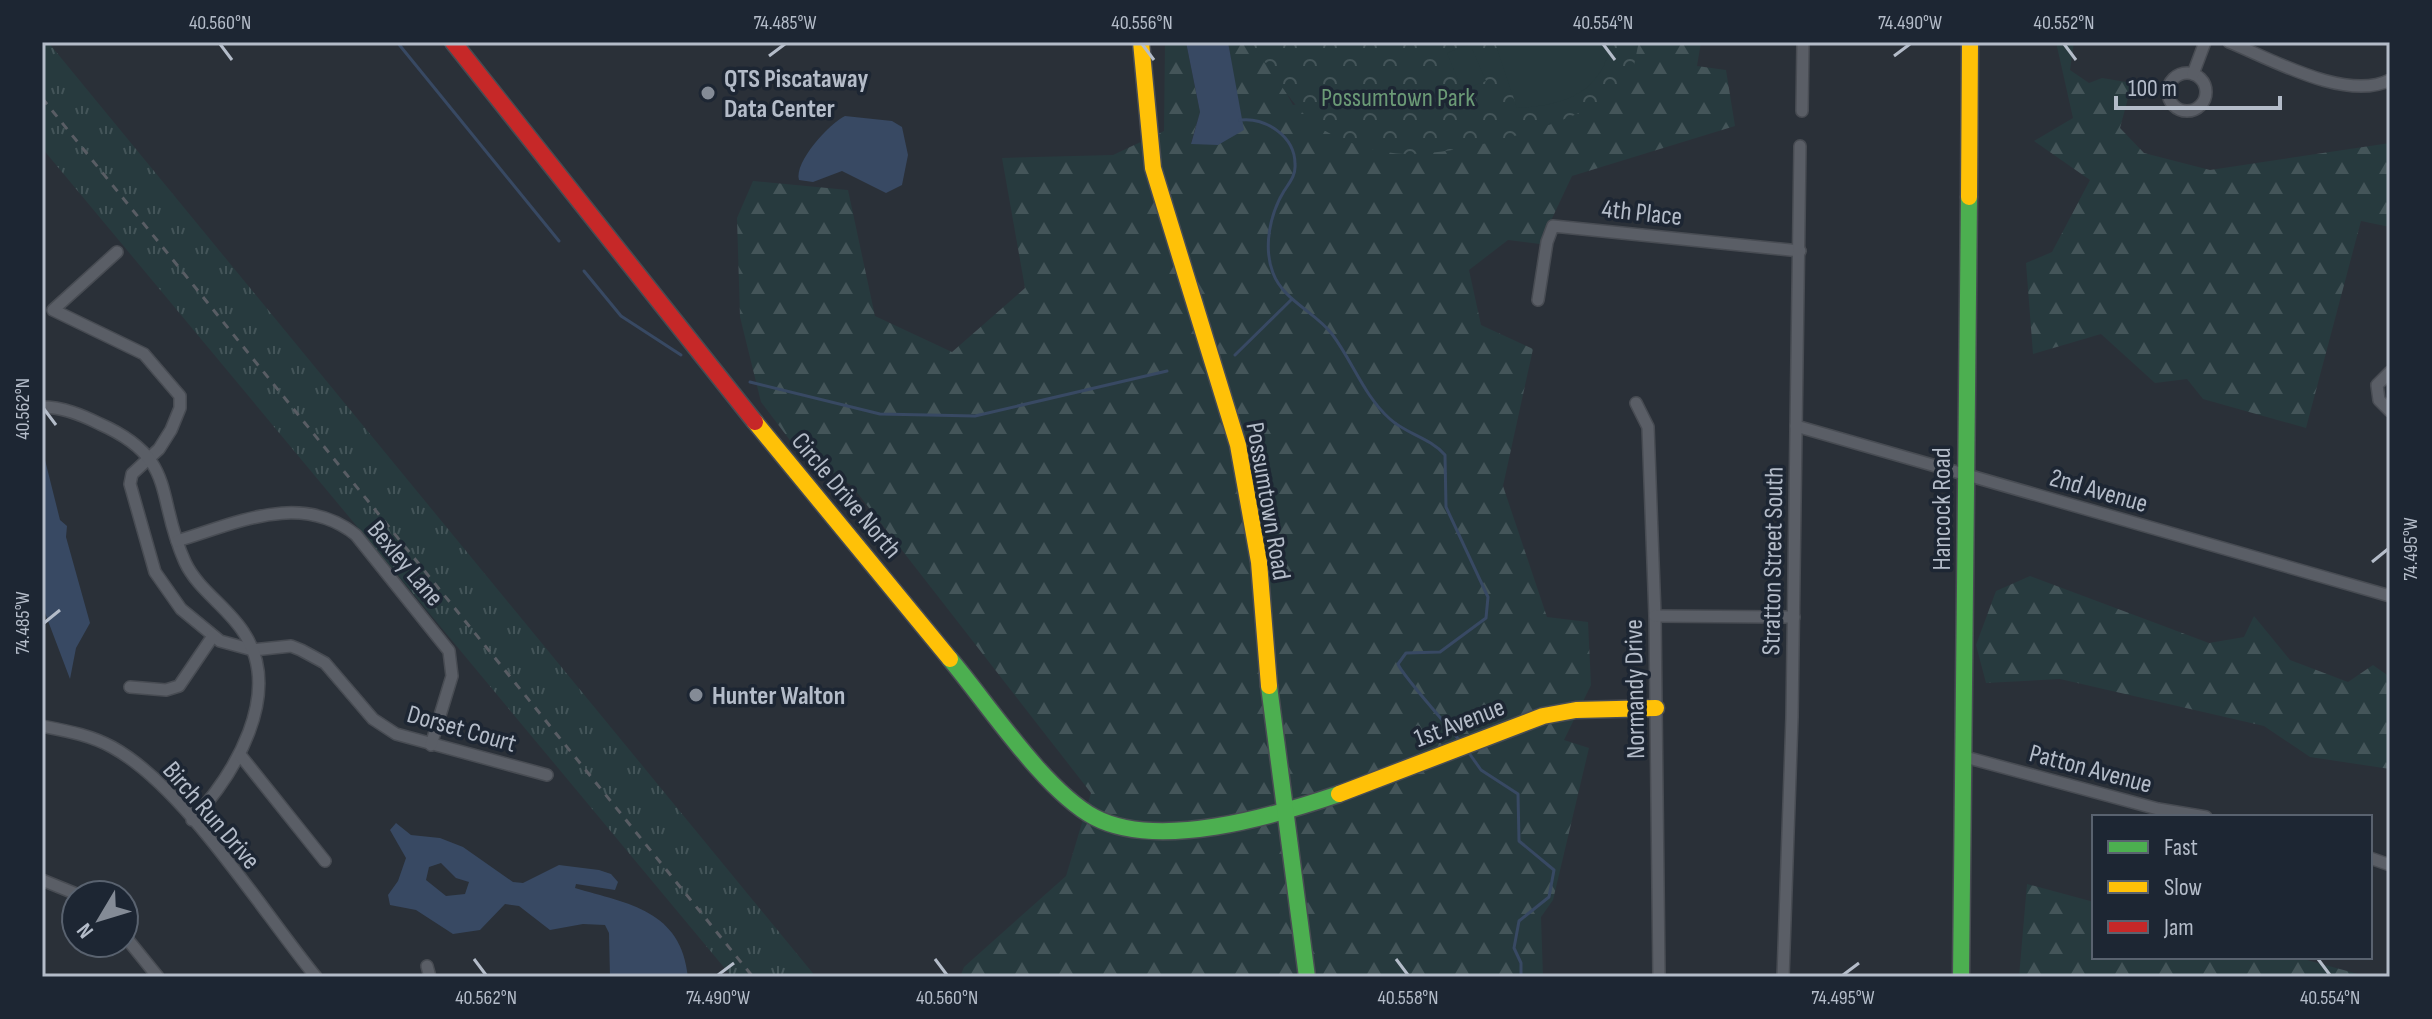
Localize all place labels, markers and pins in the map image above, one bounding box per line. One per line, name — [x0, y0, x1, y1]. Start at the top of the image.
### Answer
place label: QTS Piscataway Data Center — [724, 64, 868, 125]
marker: QTS Piscataway Data Center — [699, 84, 717, 102]
place label: Hunter Walton — [712, 681, 845, 712]
marker: Hunter Walton — [687, 686, 705, 704]

